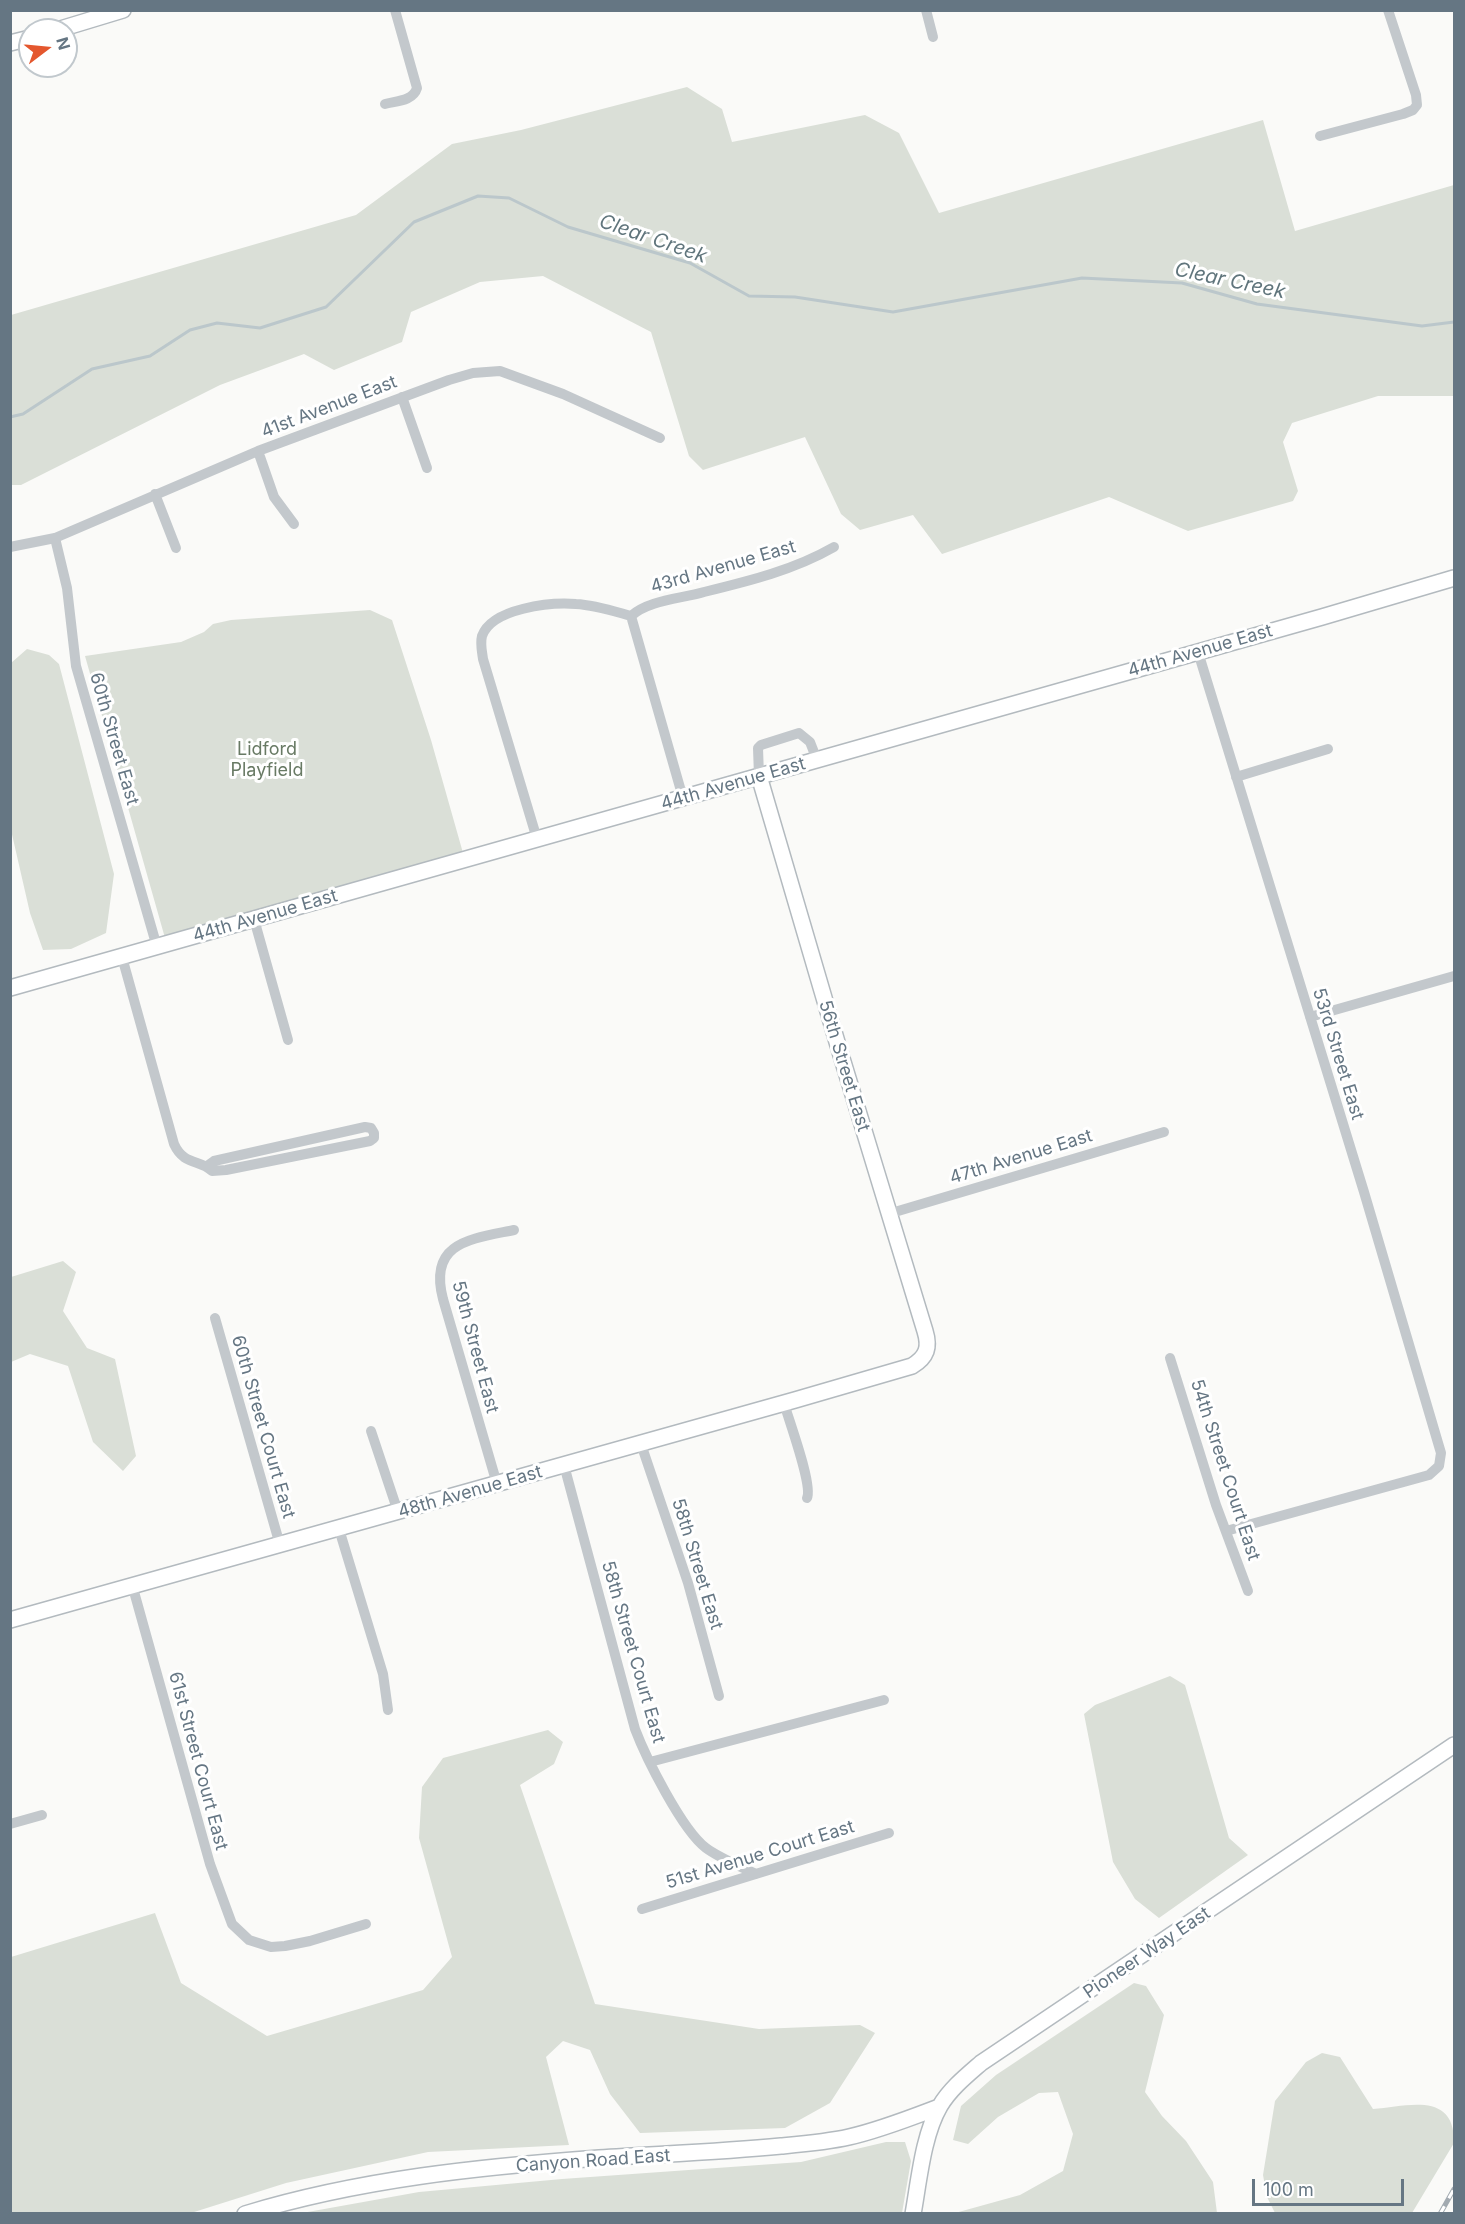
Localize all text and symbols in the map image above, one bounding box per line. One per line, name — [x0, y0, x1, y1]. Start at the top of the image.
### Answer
north arrow — [18, 18, 78, 78]
text: N — [52, 35, 75, 52]
water label: Clear Creek — [596, 209, 710, 269]
water label: Clear Creek — [1173, 258, 1287, 304]
street label: 41st Avenue East — [258, 371, 400, 443]
street label: 43rd Avenue East — [648, 536, 798, 598]
street label: 44th Avenue East — [1125, 620, 1275, 682]
street label: 60th Street East — [85, 670, 143, 808]
park label: Lidford Playfield — [231, 739, 303, 782]
street label: 44th Avenue East — [658, 753, 808, 815]
street label: 44th Avenue East — [190, 885, 340, 947]
street label: 53rd Street East — [1308, 985, 1368, 1123]
street label: 56th Street East — [814, 998, 874, 1134]
street label: 47th Avenue East — [947, 1125, 1095, 1189]
street label: 59th Street East — [447, 1278, 503, 1416]
street label: 60th Street Court East — [227, 1333, 299, 1521]
street label: 54th Street Court East — [1186, 1377, 1264, 1563]
street label: 48th Avenue East — [395, 1461, 545, 1523]
street label: 58th Street East — [667, 1496, 727, 1632]
street label: 58th Street Court East — [597, 1558, 669, 1746]
street label: 61st Street Court East — [164, 1669, 232, 1853]
street label: 51st Avenue Court East — [663, 1816, 857, 1894]
street label: Pioneer Way East — [1079, 1903, 1215, 2003]
street label: Canyon Road East — [515, 2145, 671, 2177]
scale bar — [1255, 2167, 1406, 2205]
text: 100 m — [1263, 2179, 1314, 2200]

